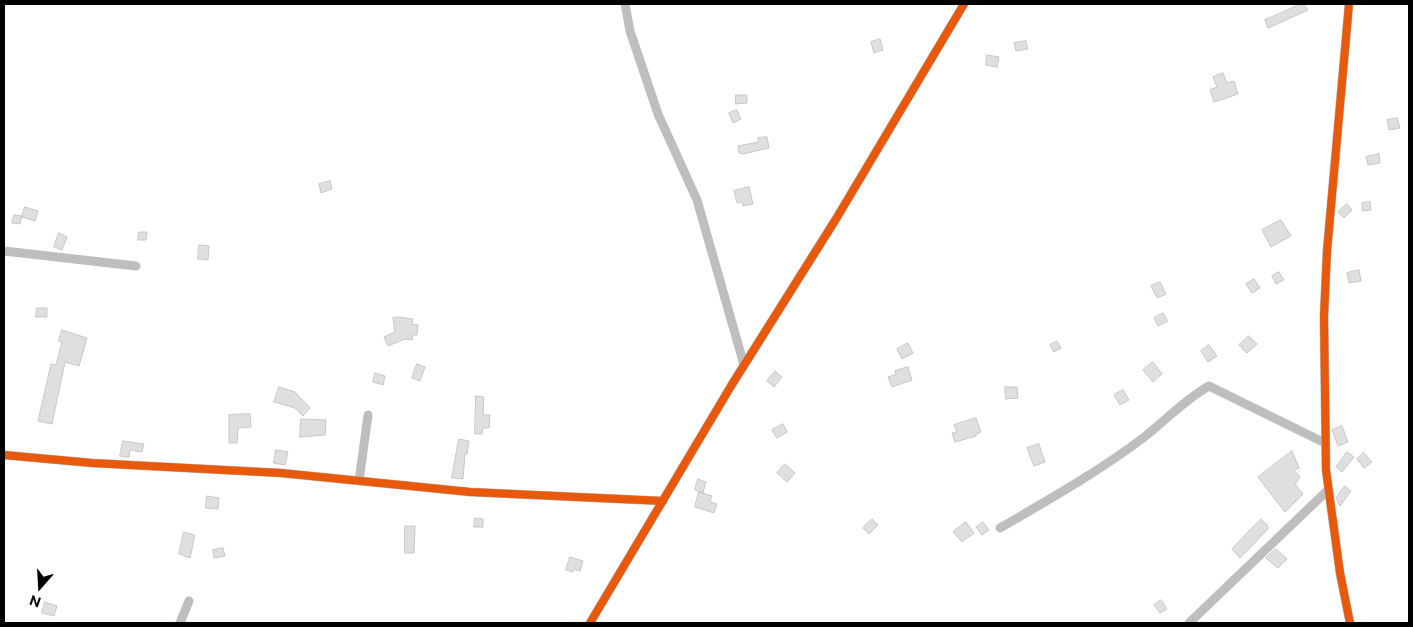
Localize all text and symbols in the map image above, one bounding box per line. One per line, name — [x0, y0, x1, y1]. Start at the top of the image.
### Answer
north arrow — [15, 562, 65, 612]
text: N — [27, 592, 43, 611]

